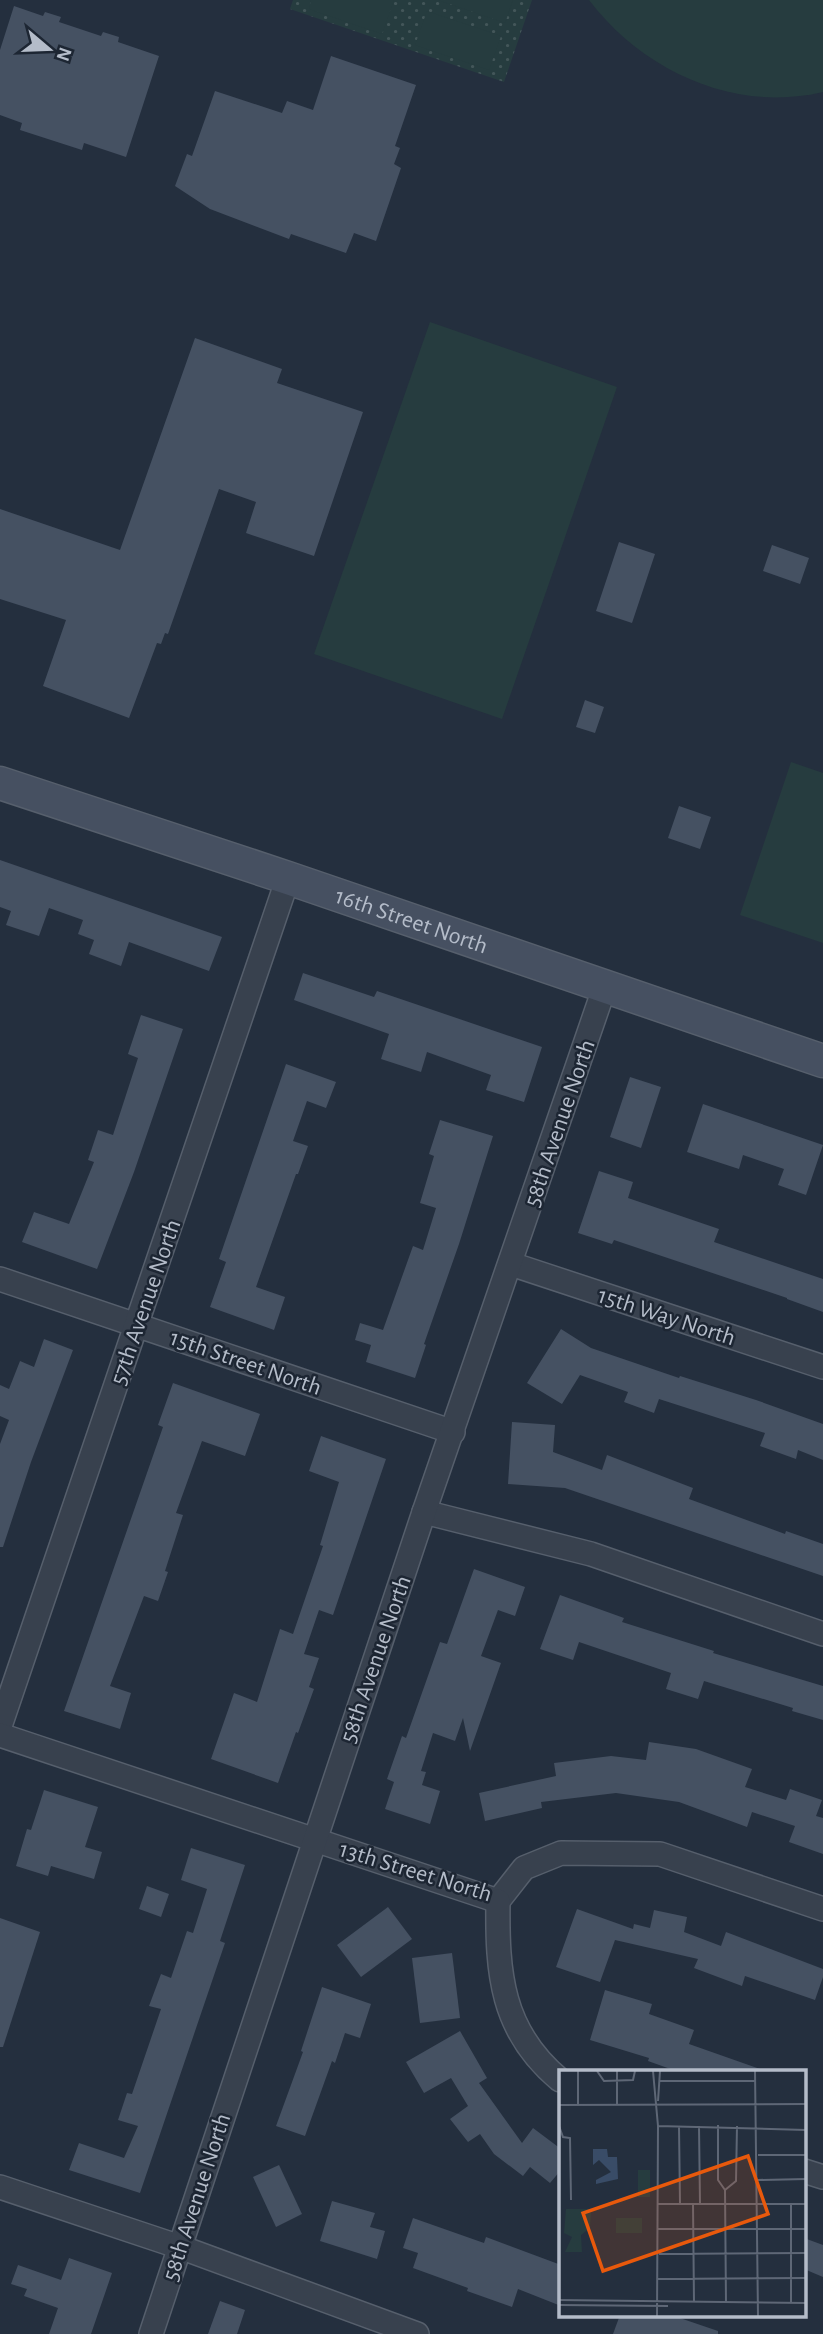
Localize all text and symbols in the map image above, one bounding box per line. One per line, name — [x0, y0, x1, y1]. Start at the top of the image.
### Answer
north arrow — [14, 14, 84, 84]
text: N — [53, 45, 75, 63]
street label: 16th Street North — [332, 884, 491, 958]
street label: 58th Avenue North — [520, 1037, 600, 1210]
street label: 57th Avenue North — [106, 1216, 186, 1388]
street label: 15th Way North — [595, 1283, 738, 1350]
street label: 15th Street North — [167, 1326, 324, 1400]
street label: 58th Avenue North — [336, 1573, 416, 1746]
street label: 13th Street North — [337, 1837, 495, 1907]
inset map — [559, 2070, 806, 2316]
street label: 58th Avenue North — [159, 2110, 235, 2284]

